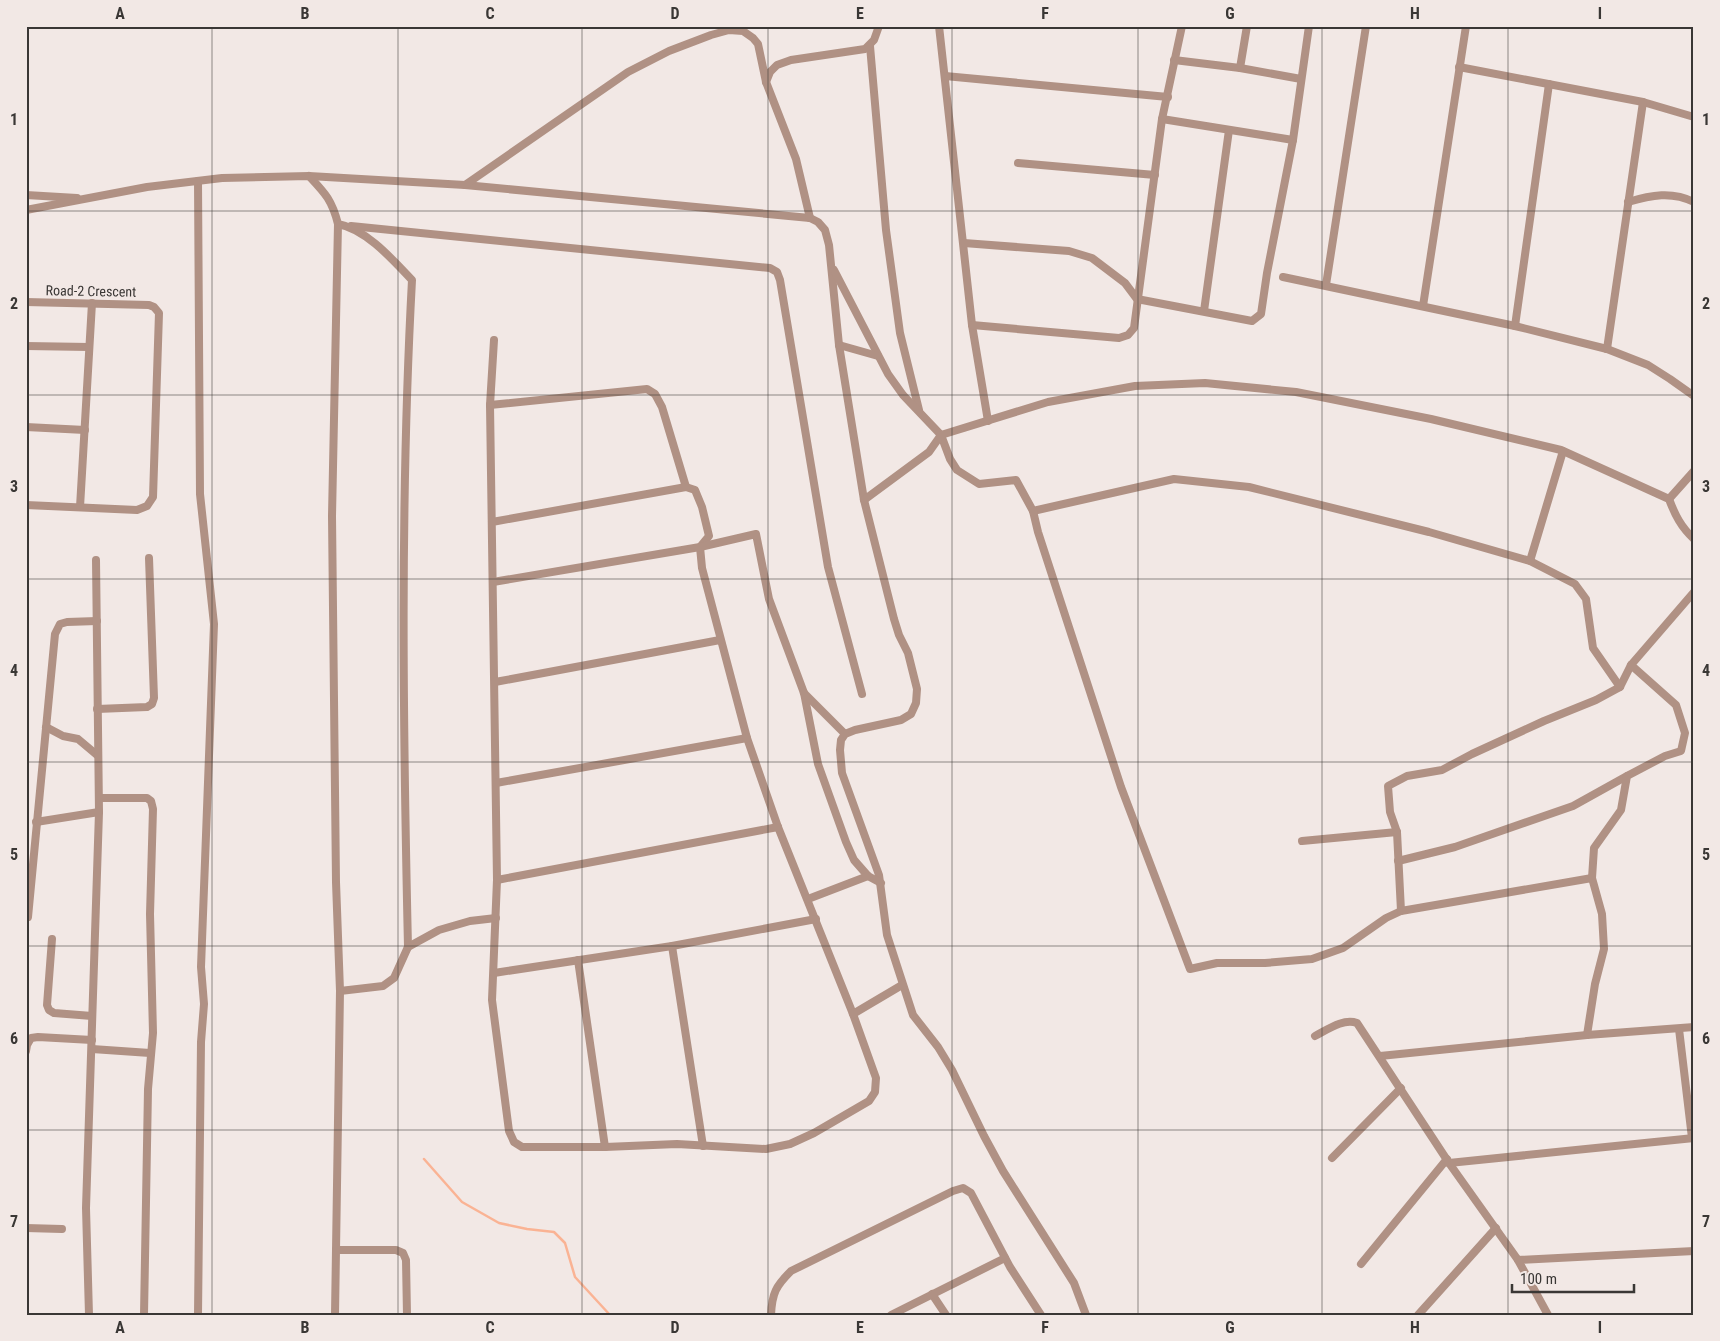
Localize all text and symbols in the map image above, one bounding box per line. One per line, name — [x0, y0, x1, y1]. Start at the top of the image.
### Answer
text: A — [115, 4, 125, 23]
text: B — [301, 4, 310, 23]
text: C — [485, 4, 495, 23]
text: D — [670, 4, 680, 23]
text: E — [856, 4, 864, 23]
text: F — [1041, 4, 1049, 23]
text: G — [1225, 4, 1235, 23]
text: H — [1410, 4, 1420, 23]
text: I — [1598, 4, 1602, 23]
text: 1 — [10, 110, 18, 129]
text: 1 — [1702, 110, 1710, 129]
street label: Road-2 Crescent — [46, 282, 136, 300]
text: 2 — [10, 294, 18, 313]
text: 2 — [1702, 294, 1710, 313]
text: 3 — [10, 477, 18, 496]
text: 3 — [1702, 477, 1710, 496]
text: 4 — [10, 661, 18, 680]
text: 4 — [1702, 661, 1710, 680]
text: 5 — [10, 845, 18, 864]
text: 5 — [1702, 845, 1710, 864]
text: 6 — [10, 1029, 18, 1048]
text: 6 — [1702, 1029, 1710, 1048]
text: 7 — [10, 1212, 18, 1231]
text: 7 — [1702, 1212, 1710, 1231]
scale bar — [1512, 1261, 1635, 1293]
text: 100 m — [1520, 1270, 1557, 1288]
text: A — [115, 1318, 125, 1337]
text: B — [301, 1318, 310, 1337]
text: C — [485, 1318, 495, 1337]
text: D — [670, 1318, 680, 1337]
text: E — [856, 1318, 864, 1337]
text: F — [1041, 1318, 1049, 1337]
text: G — [1225, 1318, 1235, 1337]
text: H — [1410, 1318, 1420, 1337]
text: I — [1598, 1318, 1602, 1337]

